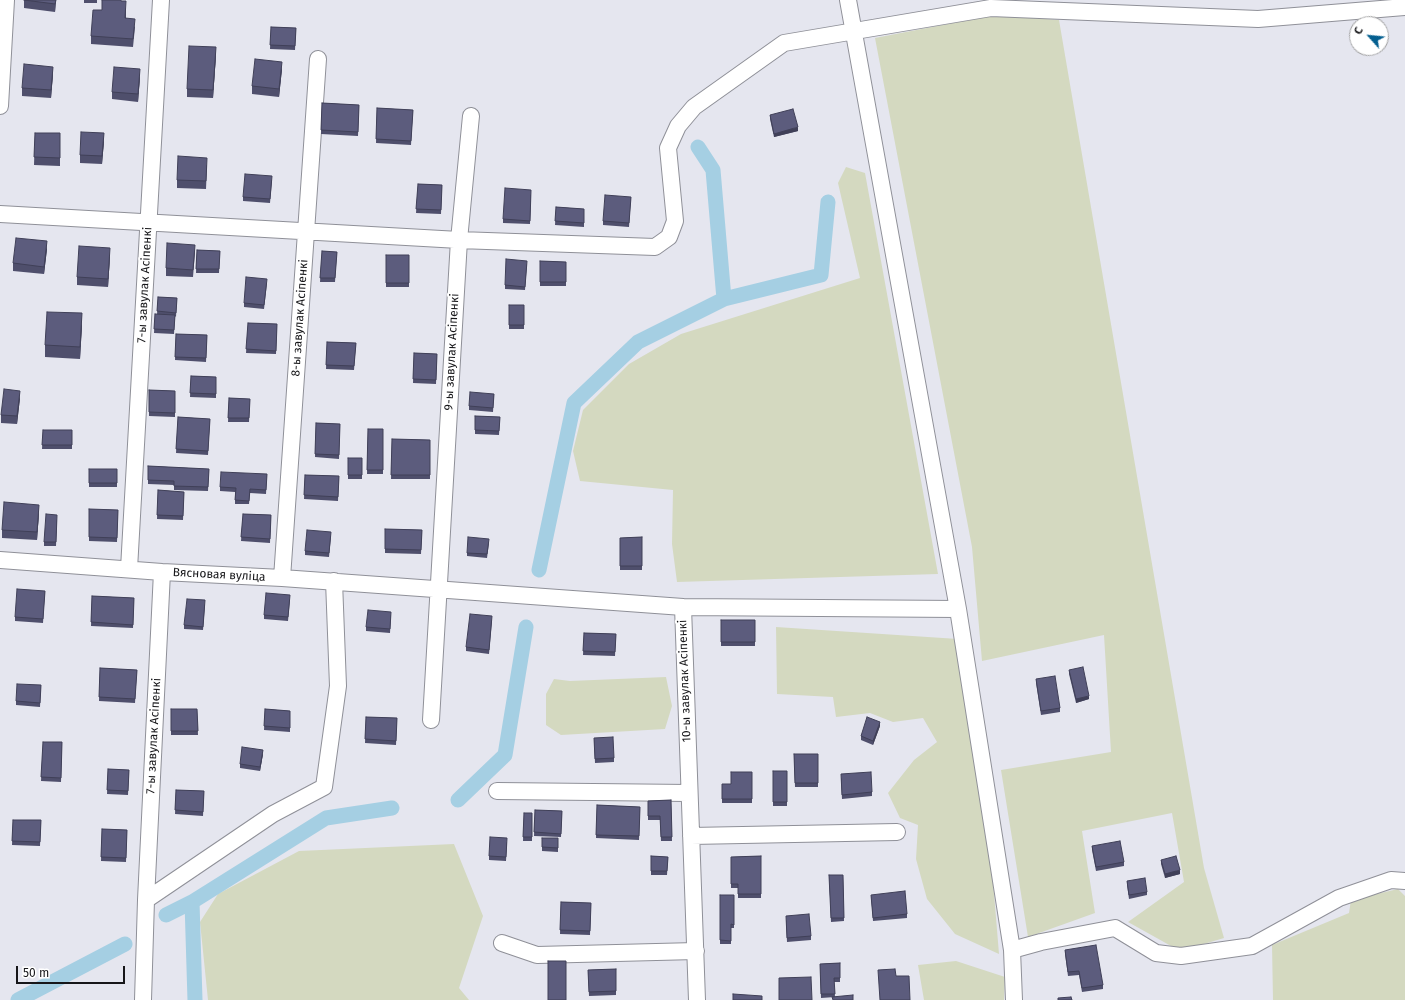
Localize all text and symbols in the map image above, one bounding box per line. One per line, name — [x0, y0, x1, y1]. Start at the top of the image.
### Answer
north arrow — [1349, 16, 1389, 56]
text: С — [1352, 25, 1366, 37]
street label: 7-ы завулак Асіпенкі — [135, 227, 155, 343]
street label: 8-ы завулак Асіпенкі — [289, 259, 311, 377]
street label: 9-ы завулак Асіпенкі — [442, 293, 462, 411]
street label: Вясновая вуліца — [172, 565, 266, 585]
street label: 10-ы завулак Асіпенкі — [676, 619, 694, 743]
street label: 7-ы завулак Асіпенкі — [144, 678, 164, 794]
scale bar — [18, 958, 127, 984]
text: 50 m — [23, 966, 49, 980]

